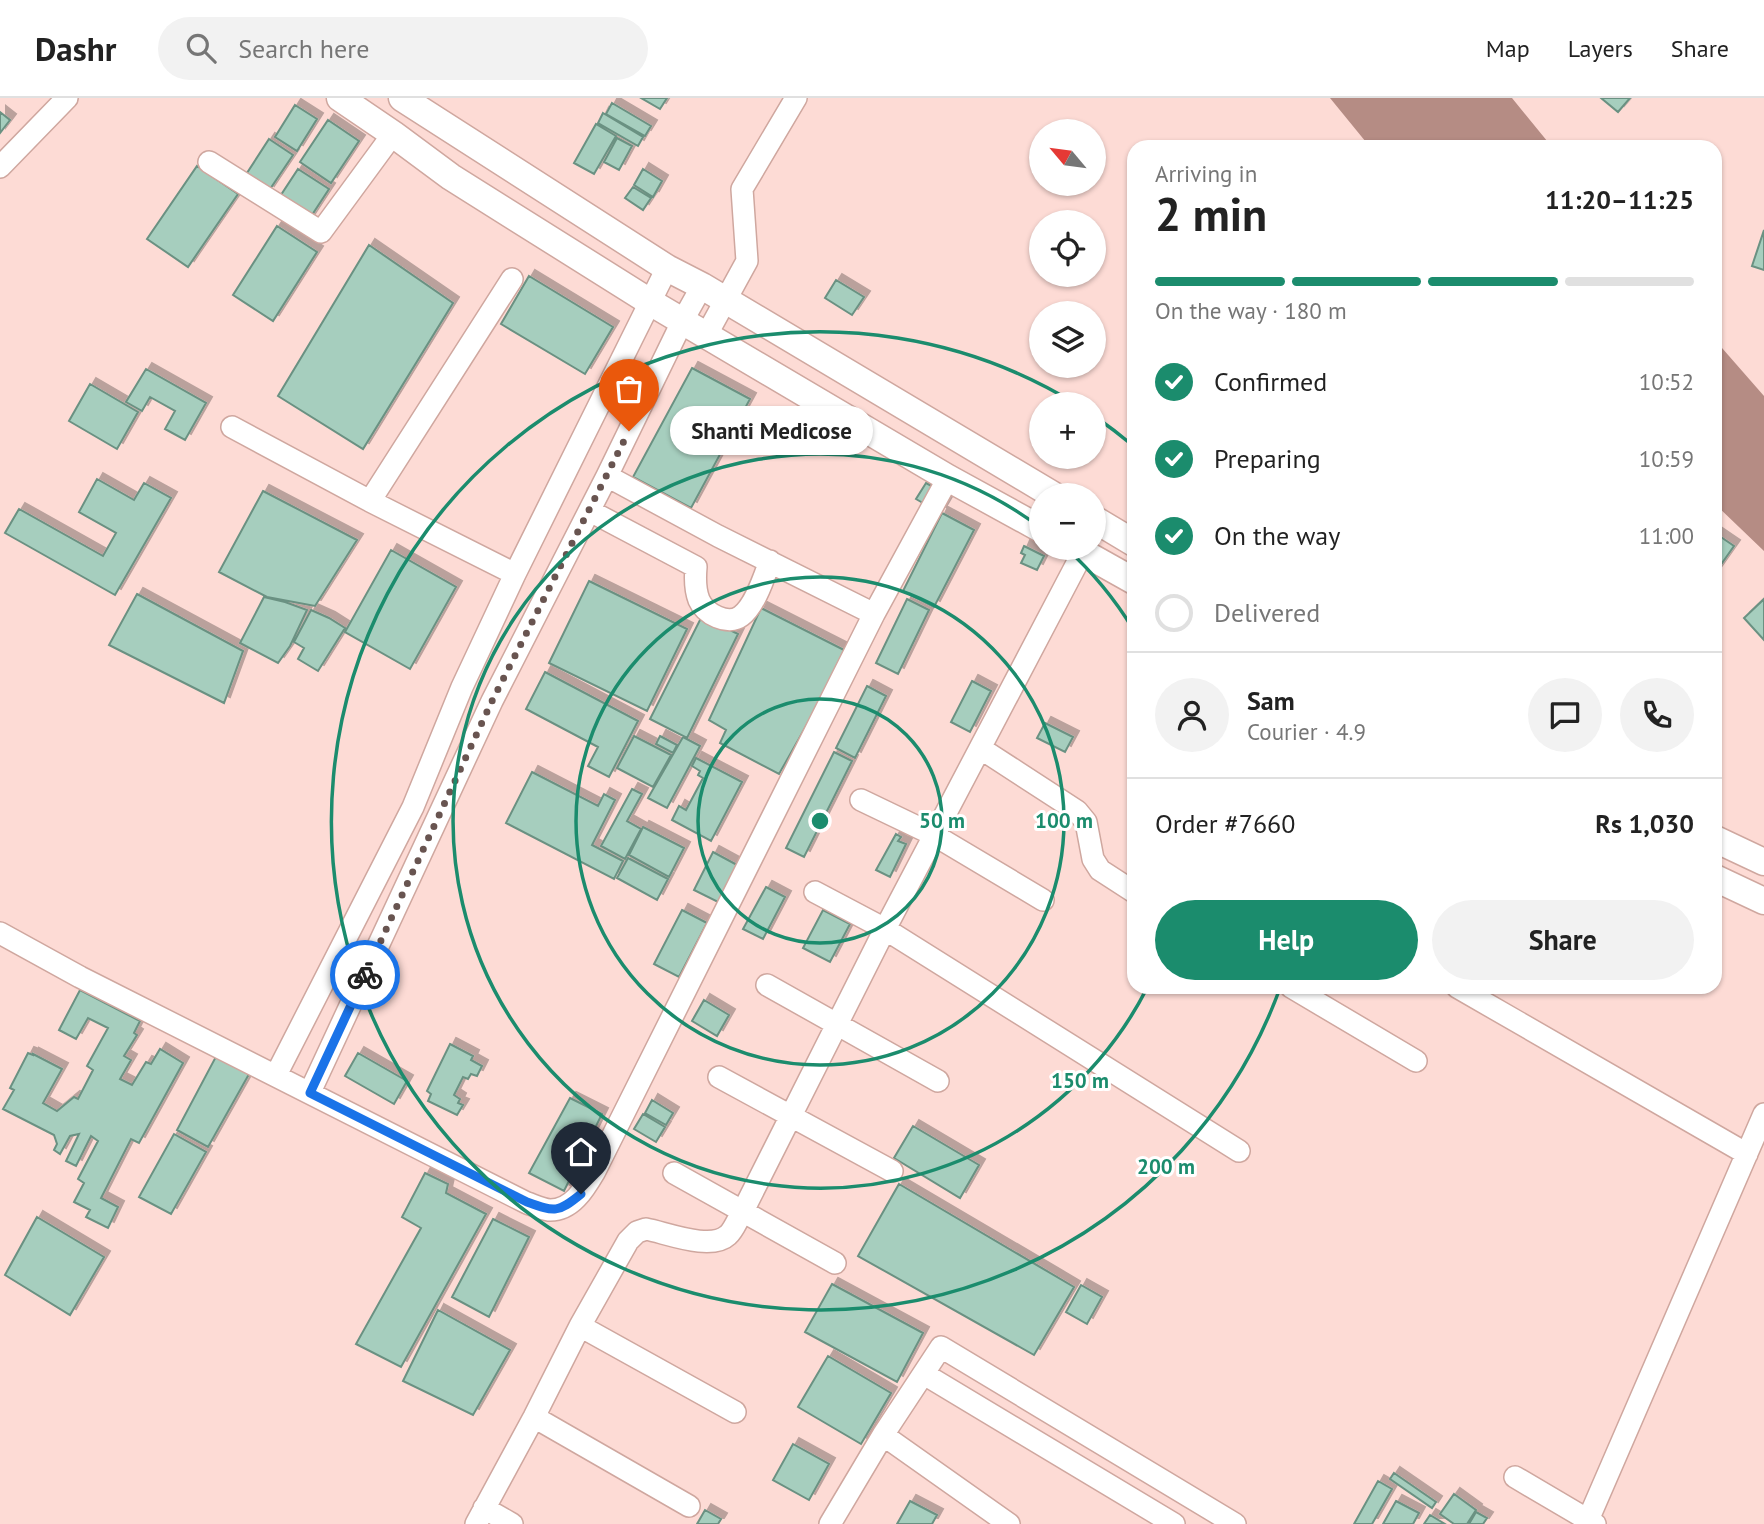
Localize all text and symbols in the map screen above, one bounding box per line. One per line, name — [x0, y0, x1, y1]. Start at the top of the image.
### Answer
search box — [158, 17, 648, 80]
text: Dashr — [35, 27, 116, 70]
icon: search — [182, 29, 220, 67]
text: Search here — [238, 32, 369, 65]
text: Map — [1486, 33, 1530, 64]
text: Layers — [1568, 33, 1633, 64]
text: Share — [1671, 33, 1729, 64]
north arrow — [1029, 119, 1106, 196]
map controls — [1029, 119, 1106, 560]
text: Arriving in — [1155, 159, 1257, 188]
text: 11:20–11:25 — [1545, 183, 1694, 216]
text: 2 min — [1155, 184, 1267, 244]
button: locate — [1029, 210, 1106, 287]
text: On the way · 180 m — [1155, 296, 1347, 325]
button: layers — [1029, 301, 1106, 378]
pin — [599, 359, 659, 431]
icon: check — [1155, 363, 1193, 401]
text: Confirmed — [1214, 365, 1327, 398]
text: 10:52 — [1639, 367, 1694, 396]
icon: bag — [610, 370, 648, 408]
button: + — [1029, 392, 1106, 469]
callout: Shanti Medicose — [671, 406, 874, 456]
text: Shanti Medicose — [691, 416, 852, 445]
icon: check — [1155, 440, 1193, 478]
text: Preparing — [1214, 442, 1321, 475]
text: 10:59 — [1639, 444, 1694, 473]
button: − — [1029, 483, 1106, 560]
icon: check — [1155, 517, 1193, 555]
text: On the way — [1214, 519, 1340, 552]
text: 11:00 — [1639, 521, 1694, 550]
text: Delivered — [1214, 596, 1320, 629]
button: person — [1155, 678, 1229, 752]
button: chat — [1528, 678, 1602, 752]
button: phone — [1620, 678, 1694, 752]
text: Sam — [1247, 684, 1295, 717]
text: Courier · 4.9 — [1247, 717, 1366, 746]
text: 50 m — [919, 807, 965, 834]
text: 100 m — [1035, 807, 1093, 834]
text: Order #7660 — [1155, 807, 1295, 840]
text: Rs 1,030 — [1595, 807, 1694, 840]
centre of rings — [808, 809, 832, 833]
button: Help — [1155, 900, 1418, 980]
button: Share — [1432, 900, 1694, 980]
courier — [330, 940, 400, 1010]
icon: bike — [346, 956, 384, 994]
text: 150 m — [1051, 1067, 1109, 1094]
pin — [551, 1122, 611, 1194]
icon: home — [562, 1133, 600, 1171]
text: 200 m — [1137, 1153, 1195, 1180]

